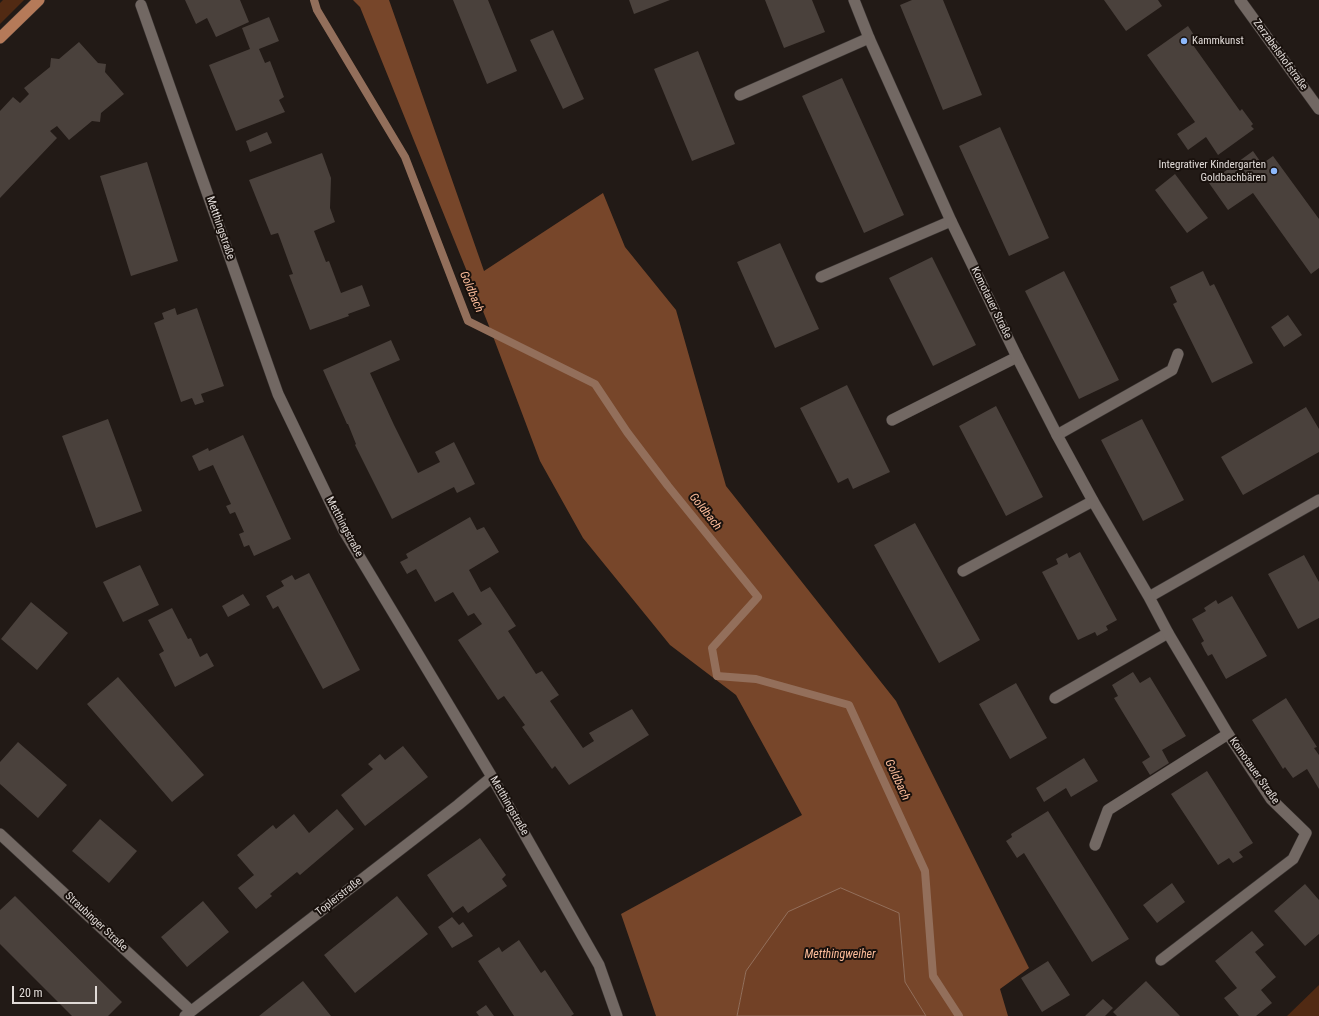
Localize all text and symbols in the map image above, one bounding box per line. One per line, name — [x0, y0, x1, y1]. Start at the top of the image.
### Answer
street label: Zerzabelshofstraße — [1250, 17, 1310, 93]
place label: Kammkunst — [1192, 34, 1244, 48]
marker: Kammkunst — [1179, 36, 1189, 46]
place label: Integrativer Kindergarten Goldbachbären — [1158, 158, 1266, 184]
marker: Integrativer Kindergarten Goldbachbären — [1269, 166, 1279, 176]
street label: Metthingstraße — [203, 195, 237, 261]
street label: Komotauer Straße — [968, 265, 1014, 341]
water label: Goldbach — [456, 269, 486, 315]
water label: Goldbach — [686, 491, 724, 533]
street label: Metthingstraße — [323, 495, 365, 559]
street label: Komotauer Straße — [1226, 735, 1282, 807]
water label: Goldbach — [881, 757, 913, 803]
street label: Metthingstraße — [487, 774, 531, 838]
street label: Toplerstraße — [313, 875, 365, 919]
street label: Straubinger Straße — [62, 890, 130, 954]
water label: Metthingweiher — [804, 948, 876, 962]
scale bar — [14, 978, 99, 1004]
text: 20 m — [19, 986, 43, 1000]

